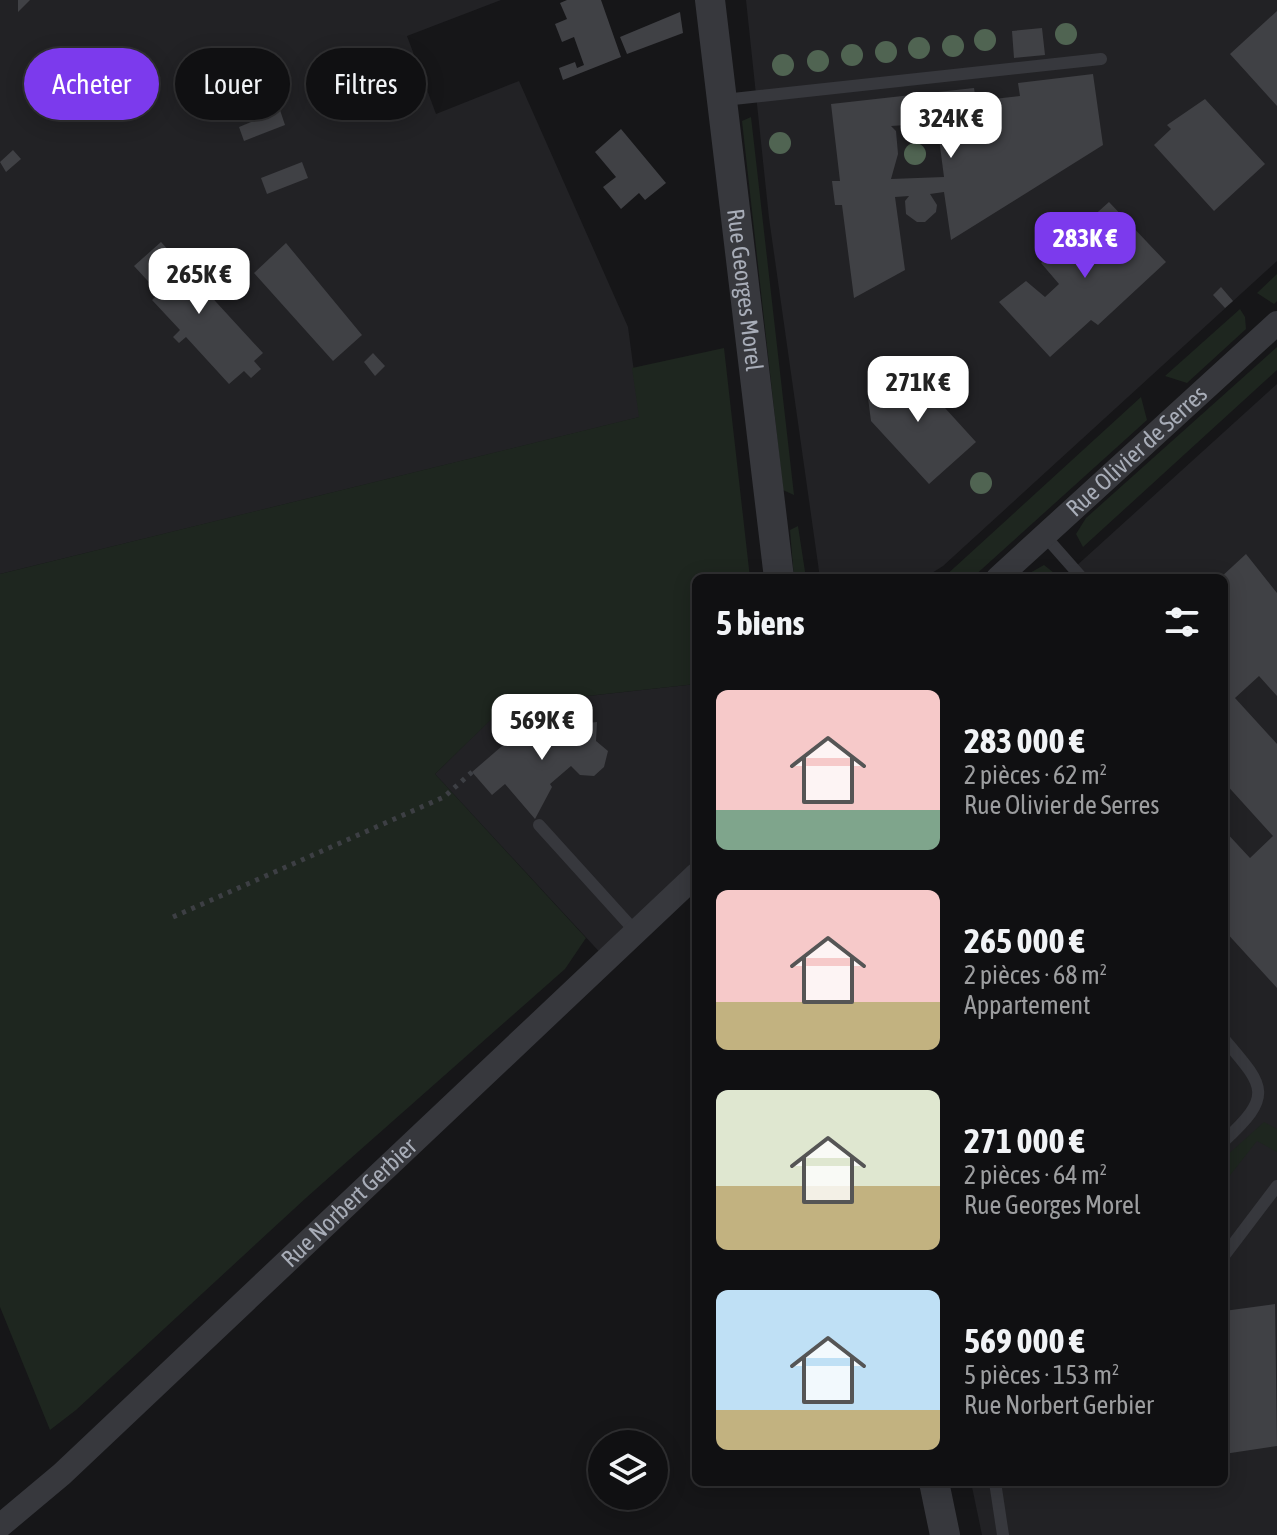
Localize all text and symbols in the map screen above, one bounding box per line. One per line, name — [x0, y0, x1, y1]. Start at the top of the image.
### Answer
chip: Acheter — [24, 48, 159, 120]
chip: Louer — [175, 48, 290, 120]
chip: Filtres — [306, 48, 426, 120]
pin: 324K € — [886, 92, 1016, 160]
text: 324K € — [919, 103, 983, 133]
street label: Rue Georges Morel — [722, 207, 768, 373]
pin: 283K € — [1020, 212, 1150, 280]
text: 283K € — [1053, 223, 1117, 253]
pin: 265K € — [134, 248, 264, 316]
text: 265K € — [167, 259, 231, 289]
pin: 271K € — [853, 356, 983, 424]
text: 271K € — [886, 367, 950, 397]
street label: Rue Olivier de Serres — [1061, 380, 1212, 522]
icon: filters — [1160, 600, 1204, 644]
text: 5 biens — [716, 603, 805, 642]
pin: 569K € — [477, 694, 607, 762]
text: 569K € — [510, 705, 574, 735]
text: 283 000 € — [964, 721, 1085, 760]
icon: home — [780, 722, 876, 818]
text: 2 pièces · 62 m² — [964, 760, 1107, 790]
text: Rue Olivier de Serres — [964, 790, 1159, 820]
text: 265 000 € — [964, 921, 1085, 960]
icon: home — [780, 922, 876, 1018]
text: 2 pièces · 68 m² — [964, 960, 1107, 990]
text: Appartement — [964, 990, 1091, 1020]
text: 271 000 € — [964, 1121, 1085, 1160]
icon: home — [780, 1122, 876, 1218]
street label: Rue Norbert Gerbier — [276, 1132, 422, 1272]
text: 2 pièces · 64 m² — [964, 1160, 1107, 1190]
text: Rue Georges Morel — [964, 1190, 1141, 1220]
text: 569 000 € — [964, 1321, 1085, 1360]
icon: home — [780, 1322, 876, 1418]
text: 5 pièces · 153 m² — [964, 1360, 1119, 1390]
text: Rue Norbert Gerbier — [964, 1390, 1154, 1420]
map controls — [588, 1430, 668, 1510]
button: layers — [588, 1430, 668, 1510]

